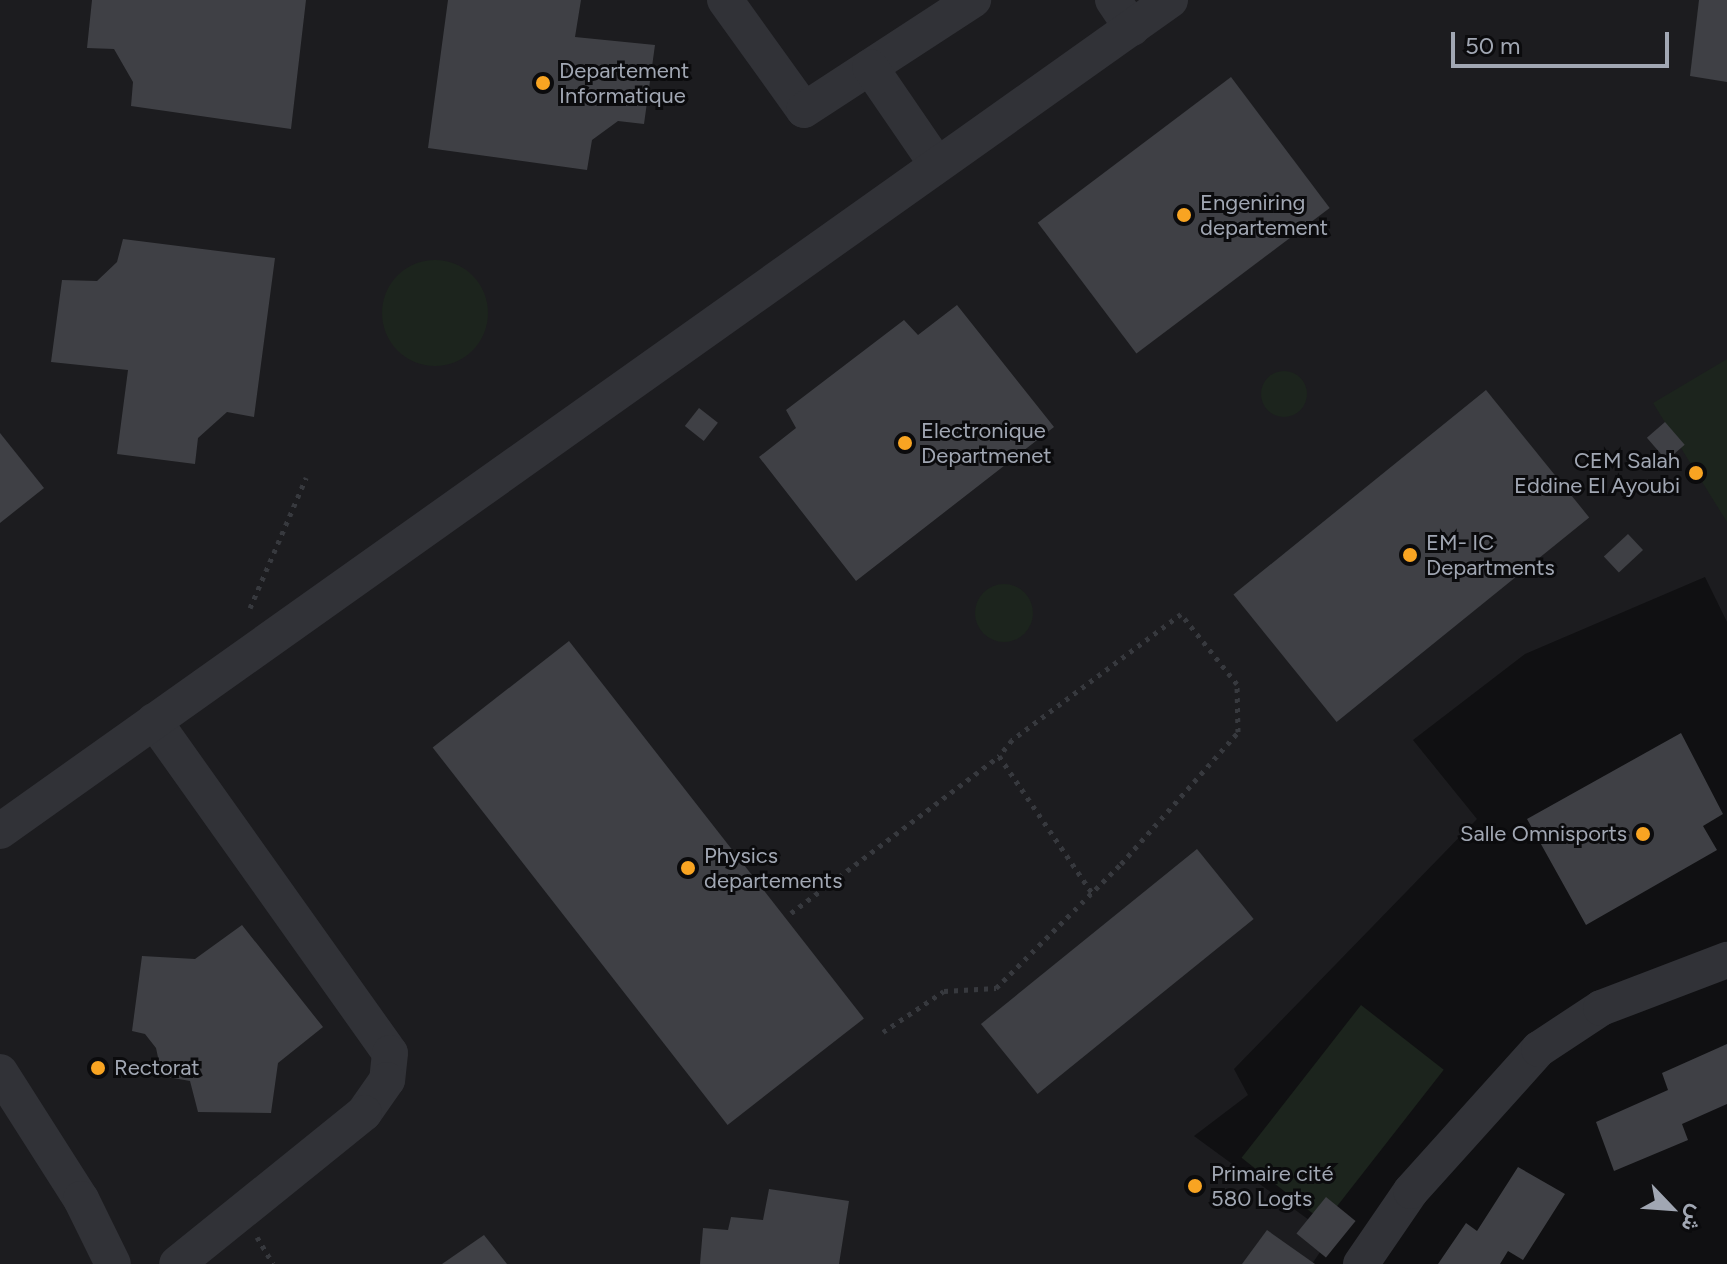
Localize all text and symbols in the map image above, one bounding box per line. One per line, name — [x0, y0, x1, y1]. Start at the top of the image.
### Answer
scale bar — [1455, 16, 1673, 66]
text: 50 m — [1465, 31, 1521, 60]
place label: Departement Informatique — [559, 57, 689, 108]
marker: Departement Informatique — [534, 74, 552, 92]
place label: Engeniring departement — [1200, 189, 1328, 240]
marker: Engeniring departement — [1175, 206, 1193, 224]
place label: Electronique Departmenet — [921, 417, 1051, 468]
marker: Electronique Departmenet — [896, 434, 914, 452]
place label: CEM Salah Eddine El Ayoubi — [1514, 447, 1680, 498]
marker: CEM Salah Eddine El Ayoubi — [1687, 464, 1705, 482]
place label: EM- IC Departments — [1426, 529, 1555, 580]
marker: EM- IC Departments — [1401, 546, 1419, 564]
place label: Salle Omnisports — [1460, 821, 1627, 847]
marker: Salle Omnisports — [1634, 825, 1652, 843]
place label: Physics departements — [704, 842, 842, 894]
marker: Physics departements — [679, 859, 697, 877]
place label: Rectorat — [114, 1055, 200, 1081]
marker: Rectorat — [89, 1059, 107, 1077]
place label: Primaire cité 580 Logts — [1211, 1160, 1333, 1212]
north arrow — [1631, 1168, 1711, 1248]
marker: Primaire cité 580 Logts — [1186, 1177, 1204, 1195]
text: ش — [1675, 1201, 1711, 1236]

